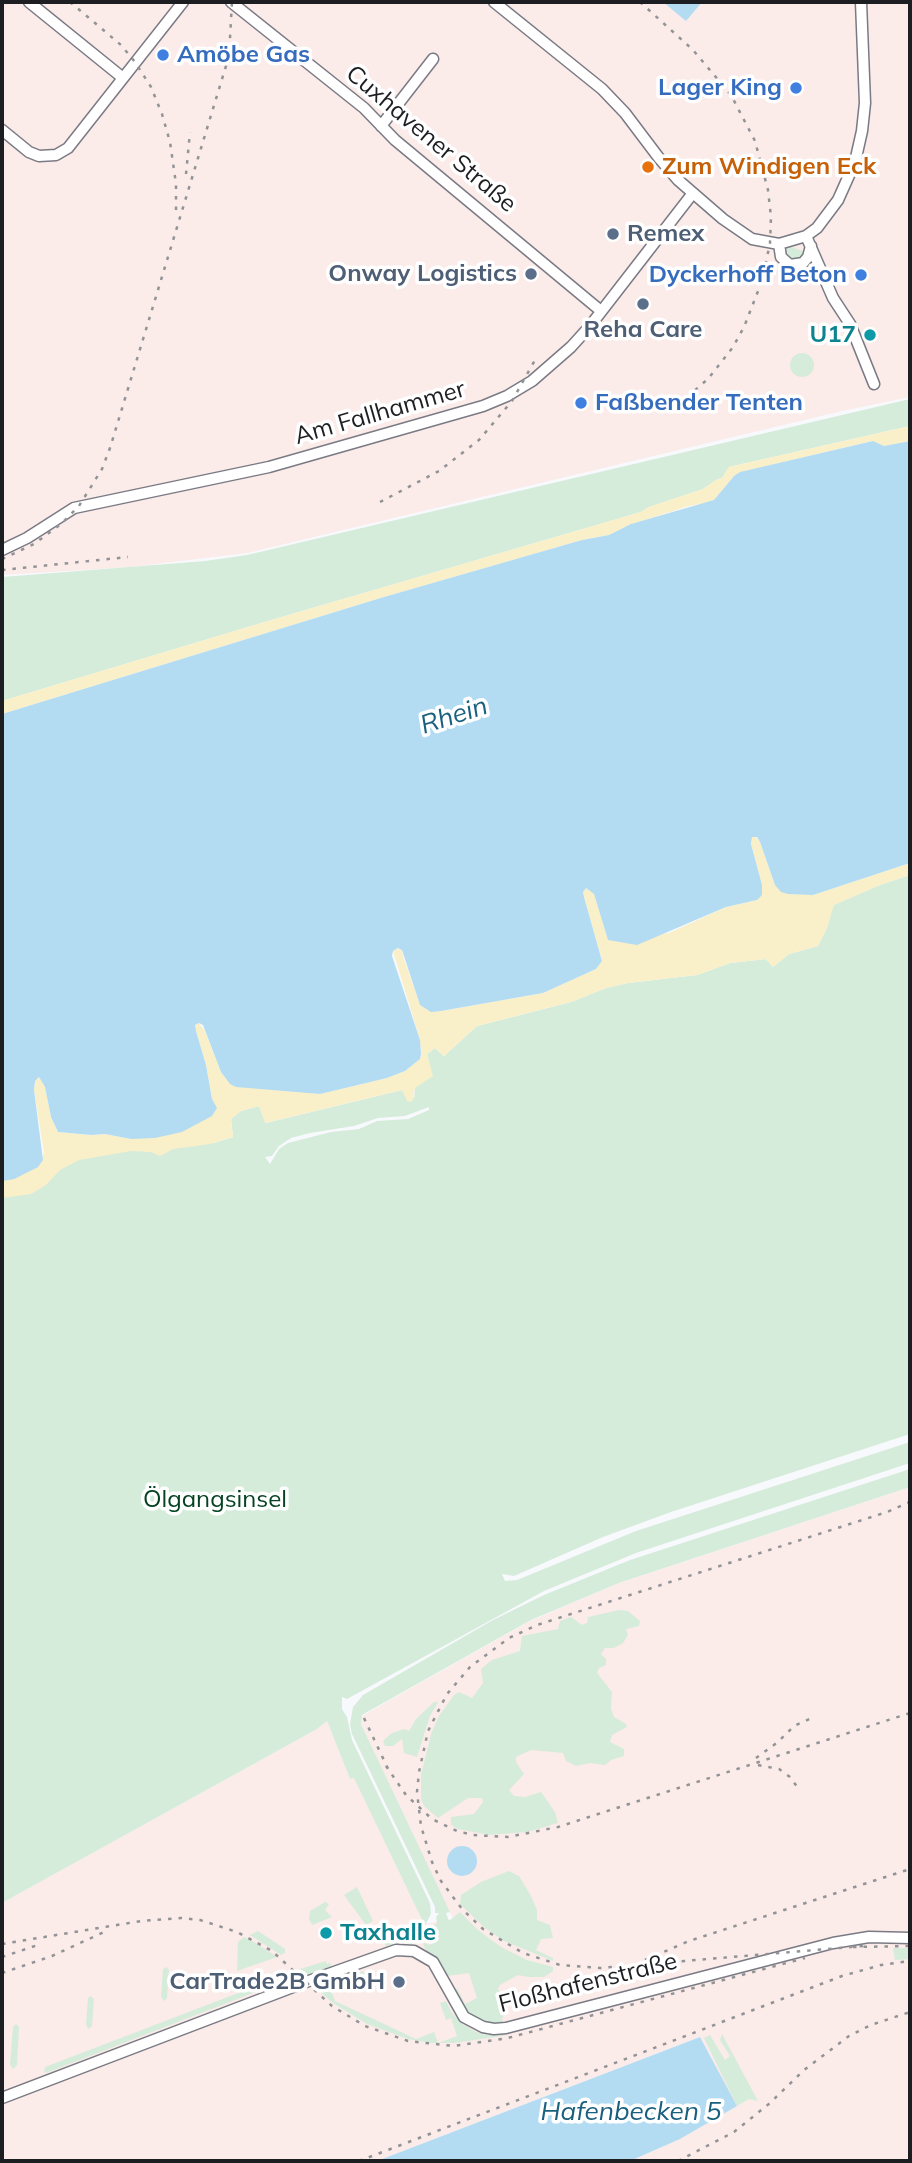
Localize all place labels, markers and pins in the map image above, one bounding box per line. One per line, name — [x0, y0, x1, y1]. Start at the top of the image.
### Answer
place label: Amöbe Gas — [177, 41, 310, 69]
marker: Amöbe Gas — [155, 47, 171, 63]
place label: Lager King — [658, 74, 782, 102]
marker: Lager King — [788, 80, 804, 96]
place label: Zum Windigen Eck — [662, 153, 876, 181]
marker: Zum Windigen Eck — [640, 159, 656, 175]
place label: Remex — [627, 220, 705, 248]
marker: Remex — [605, 226, 621, 242]
place label: Onway Logistics — [328, 260, 517, 288]
place label: Dyckerhoff Beton — [649, 261, 847, 289]
marker: Onway Logistics — [523, 266, 539, 282]
marker: Dyckerhoff Beton — [853, 267, 869, 283]
marker: Reha Care — [635, 296, 651, 312]
place label: Reha Care — [584, 316, 702, 344]
place label: U17 — [809, 321, 856, 349]
marker: U17 — [862, 327, 878, 343]
place label: Faßbender Tenten — [595, 389, 803, 417]
marker: Faßbender Tenten — [573, 395, 589, 411]
place label: Taxhalle — [340, 1919, 436, 1947]
marker: Taxhalle — [318, 1925, 334, 1941]
place label: CarTrade2B GmbH — [169, 1968, 385, 1996]
marker: CarTrade2B GmbH — [391, 1974, 407, 1990]

